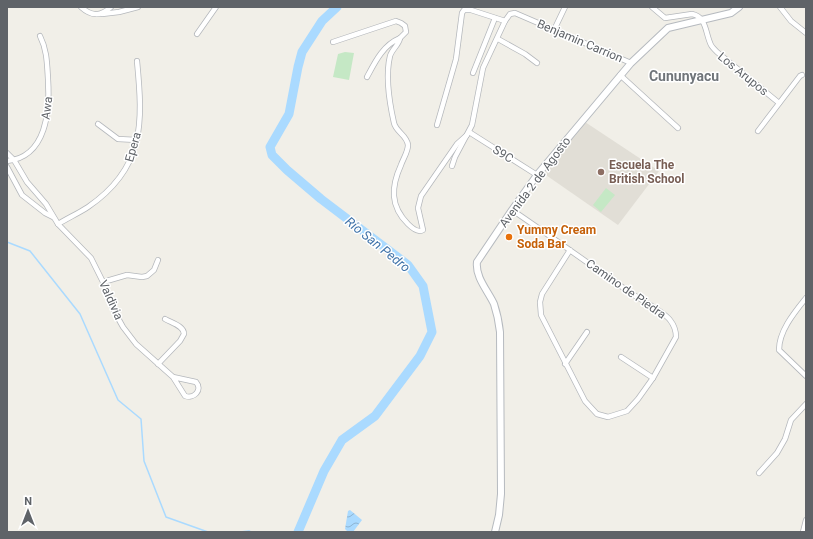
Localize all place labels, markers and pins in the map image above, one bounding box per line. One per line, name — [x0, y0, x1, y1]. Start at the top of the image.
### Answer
place label: Escuela The British School — [609, 158, 684, 186]
marker: Escuela The British School — [596, 167, 606, 177]
place label: Yummy Cream Soda Bar — [517, 223, 596, 251]
marker: Yummy Cream Soda Bar — [504, 232, 514, 242]

